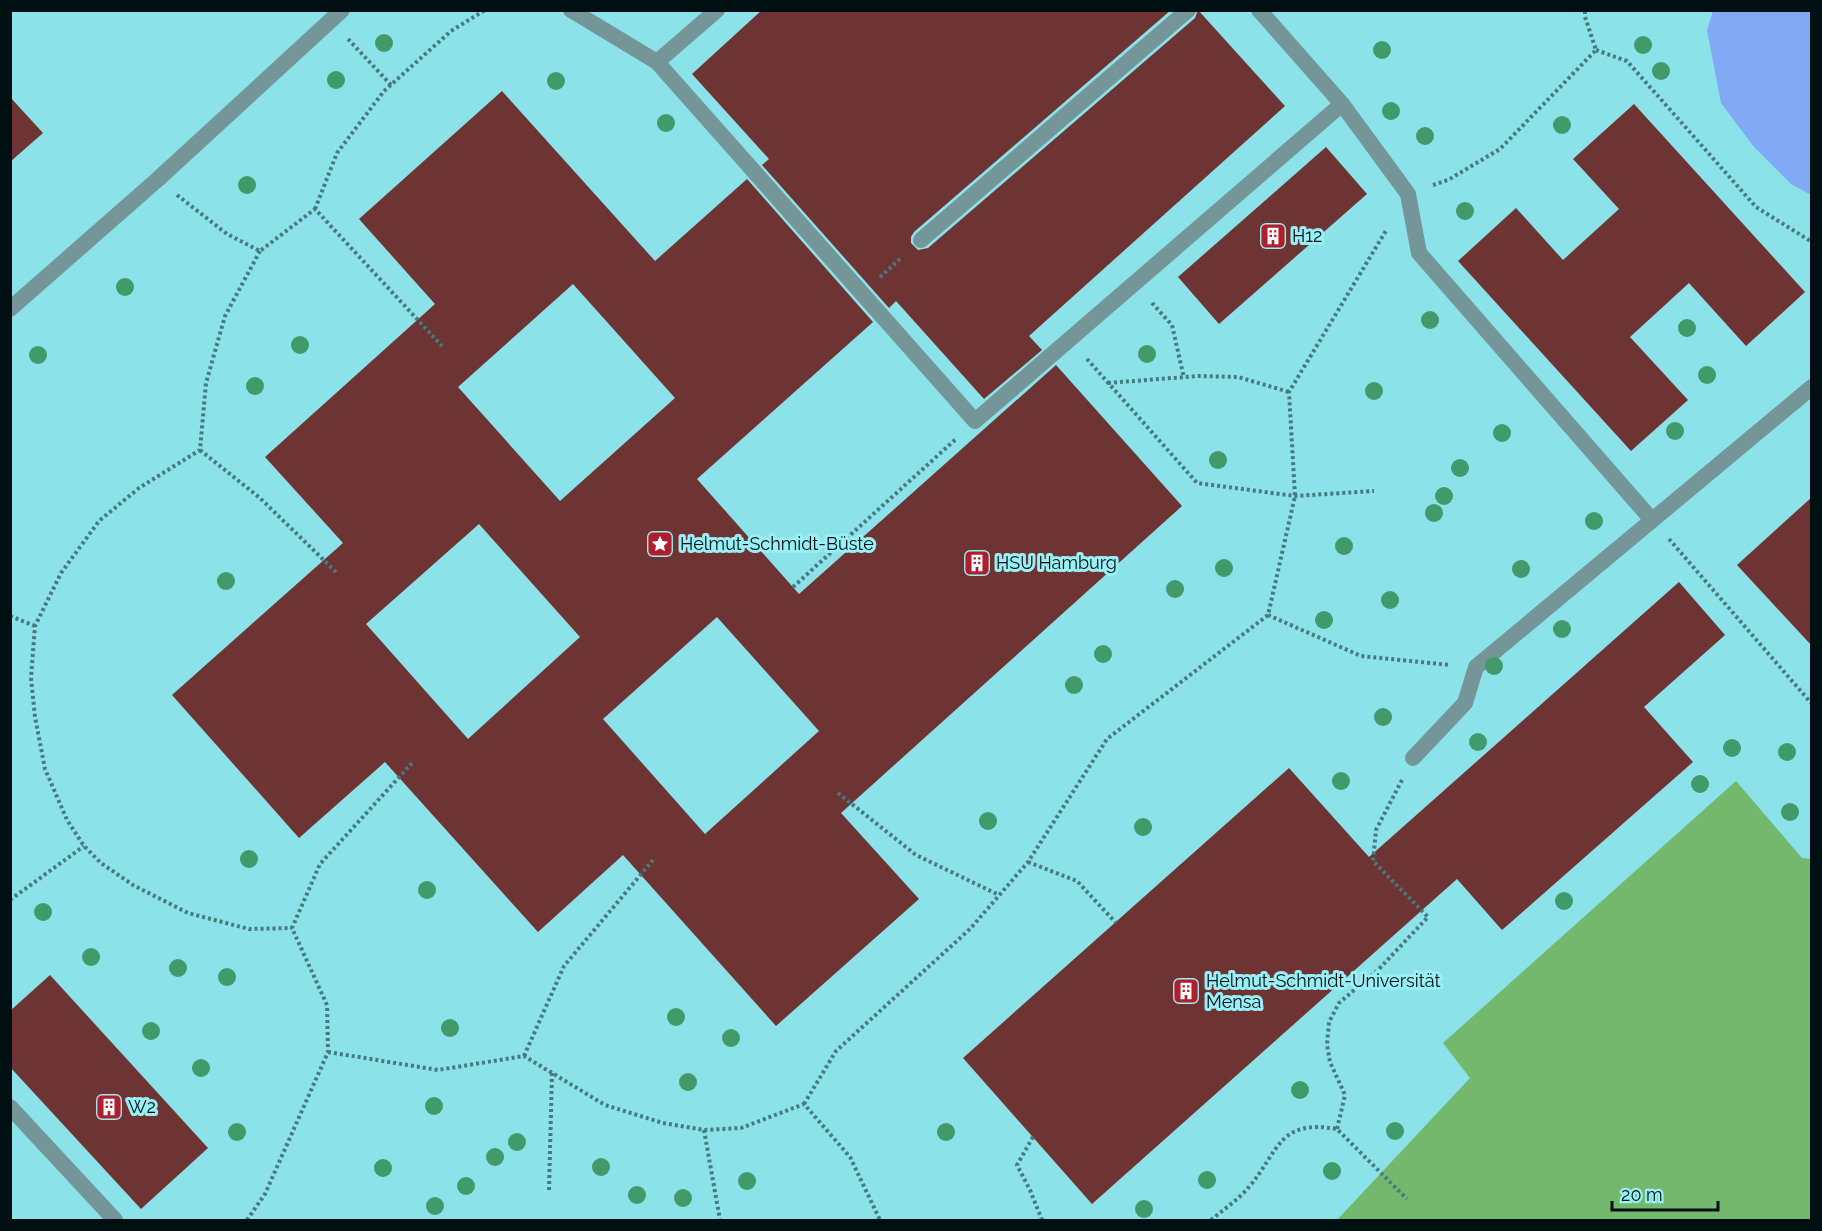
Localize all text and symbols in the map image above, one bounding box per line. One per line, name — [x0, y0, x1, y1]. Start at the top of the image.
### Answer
building icon: H12 — [1258, 221, 1288, 251]
place label: H12 — [1292, 225, 1322, 246]
place icon: Helmut-Schmidt-Büste — [645, 529, 675, 559]
place label: Helmut-Schmidt-Büste — [680, 533, 874, 554]
building icon: HSU Hamburg — [962, 548, 992, 578]
place label: HSU Hamburg — [996, 552, 1117, 573]
place label: Helmut-Schmidt-Universität Mensa — [1206, 970, 1440, 1012]
building icon: Helmut-Schmidt-Universität Mensa — [1171, 976, 1201, 1006]
building icon: W2 — [94, 1092, 124, 1122]
place label: W2 — [128, 1096, 156, 1117]
scale bar — [1612, 1174, 1718, 1212]
text: 20 m — [1621, 1184, 1663, 1205]

